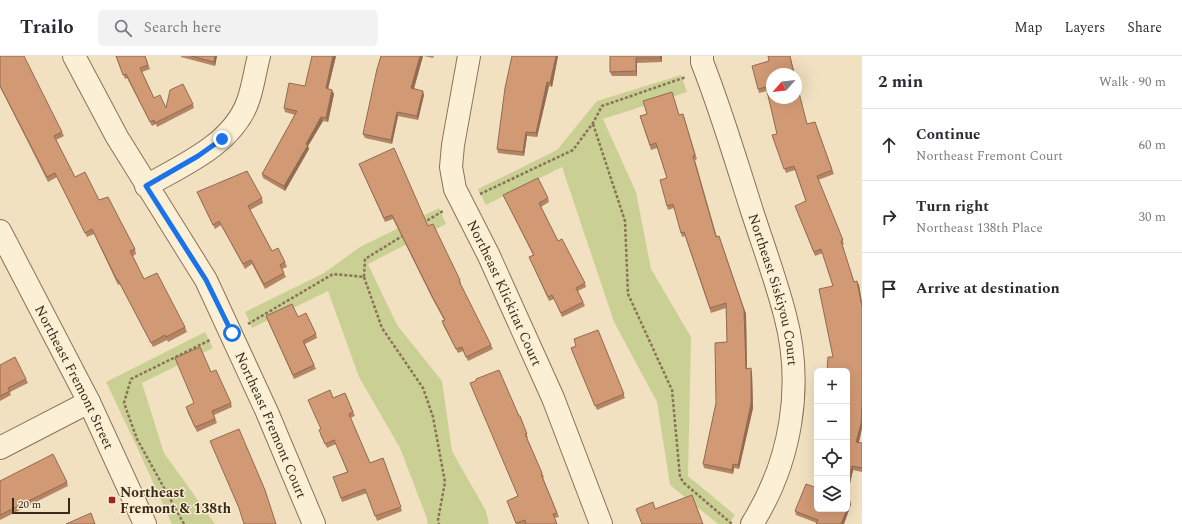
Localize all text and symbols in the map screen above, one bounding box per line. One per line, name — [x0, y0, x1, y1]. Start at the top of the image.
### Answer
search box — [98, 10, 378, 46]
text: Trailo — [20, 13, 74, 42]
text: Search here — [144, 16, 221, 39]
icon: search — [112, 17, 134, 39]
text: Map — [1014, 17, 1043, 38]
text: Layers — [1065, 17, 1105, 38]
text: Share — [1127, 17, 1162, 38]
north arrow — [766, 68, 802, 104]
text: 2 min — [878, 69, 923, 95]
text: Walk · 90 m — [1099, 72, 1166, 92]
text: Continue — [916, 123, 981, 146]
route end — [213, 130, 231, 148]
icon: ahead — [878, 134, 900, 156]
text: 60 m — [1139, 135, 1166, 155]
text: Northeast Fremont Court — [916, 146, 1063, 166]
text: Turn right — [916, 195, 989, 218]
icon: right — [878, 206, 900, 228]
text: 30 m — [1139, 207, 1166, 227]
street label: Northeast Siskiyou Court — [743, 211, 804, 366]
street label: Northeast Klickitat Court — [462, 216, 548, 369]
text: Northeast 138th Place — [916, 218, 1043, 238]
text: Arrive at destination — [916, 277, 1060, 300]
icon: arrive — [878, 278, 900, 300]
street label: Northeast Fremont Street — [30, 301, 120, 453]
route start — [223, 324, 241, 342]
street label: Northeast Fremont Court — [230, 348, 313, 502]
map controls — [814, 368, 850, 512]
button: + — [814, 368, 850, 404]
button: − — [814, 404, 850, 440]
button: locate — [814, 440, 850, 476]
button: layers — [814, 476, 850, 512]
place label: Northeast Fremont & 138th — [120, 482, 232, 519]
marker: Northeast Fremont & 138th — [107, 495, 117, 505]
scale bar — [12, 496, 70, 515]
text: 20 m — [18, 496, 41, 513]

